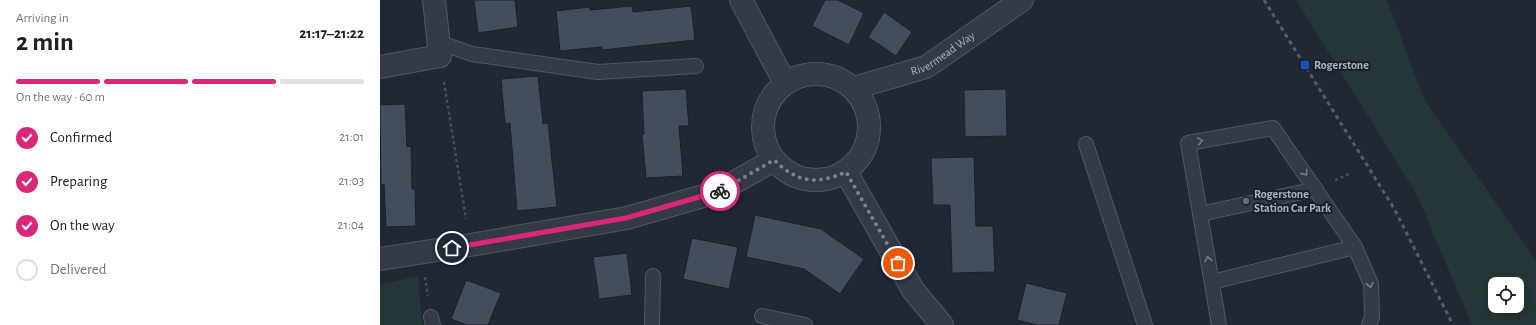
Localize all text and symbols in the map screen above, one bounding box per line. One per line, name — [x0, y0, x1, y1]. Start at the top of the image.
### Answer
text: Arriving in — [16, 12, 69, 25]
text: 21:17–21:22 — [299, 26, 364, 41]
text: 2 min — [16, 29, 74, 55]
street label: Rivermead Way — [909, 29, 977, 77]
marker: Rogerstone — [1299, 59, 1311, 71]
place label: Rogerstone — [1314, 59, 1369, 71]
text: On the way · 60 m — [16, 91, 105, 104]
icon: check — [16, 127, 38, 149]
text: Confirmed — [50, 130, 112, 145]
text: 21:01 — [339, 131, 364, 144]
one-way arrow — [1197, 137, 1203, 146]
one-way arrow — [1300, 169, 1307, 176]
icon: check — [16, 171, 38, 193]
courier — [700, 171, 740, 211]
text: Preparing — [50, 174, 107, 189]
text: 21:03 — [338, 175, 364, 188]
icon: bike — [709, 180, 731, 202]
place label: Rogerstone Station Car Park — [1254, 188, 1331, 214]
marker: Rogerstone Station Car Park — [1241, 196, 1251, 206]
icon: check — [16, 215, 38, 237]
text: On the way — [50, 218, 115, 233]
text: 21:04 — [338, 219, 364, 232]
pin — [435, 231, 469, 265]
icon: home — [441, 237, 463, 259]
pin — [881, 246, 915, 280]
icon: bag — [887, 252, 909, 274]
one-way arrow — [1204, 256, 1213, 262]
text: Delivered — [50, 262, 107, 277]
map controls — [1488, 277, 1524, 313]
button: locate — [1488, 277, 1524, 313]
one-way arrow — [1365, 282, 1373, 288]

